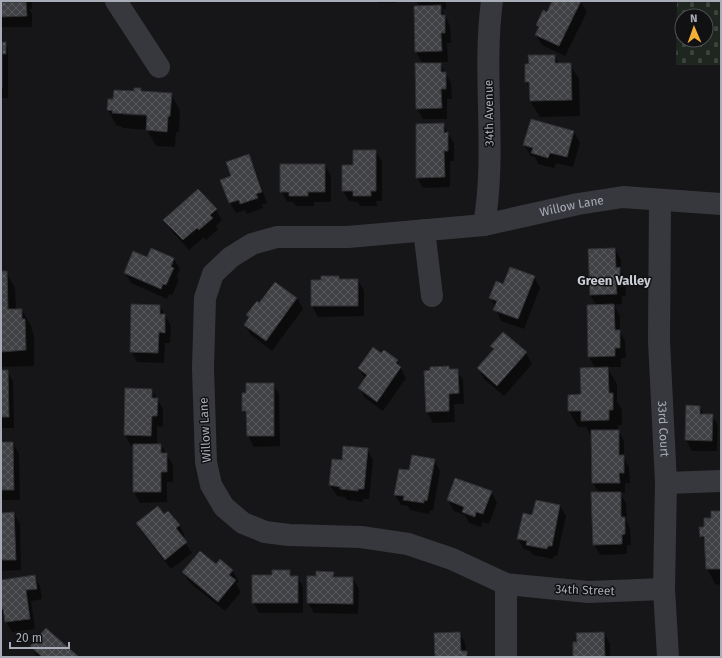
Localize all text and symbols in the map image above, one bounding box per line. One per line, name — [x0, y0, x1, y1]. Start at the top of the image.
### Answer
north arrow — [674, 8, 714, 48]
text: N — [690, 12, 698, 25]
street label: 34th Avenue — [481, 80, 497, 146]
street label: Willow Lane — [538, 193, 605, 219]
district label: Green Valley — [577, 273, 651, 288]
street label: Willow Lane — [196, 397, 214, 463]
street label: 33rd Court — [655, 401, 672, 458]
street label: 34th Street — [555, 582, 616, 598]
scale bar — [10, 624, 69, 650]
text: 20 m — [16, 631, 42, 645]

